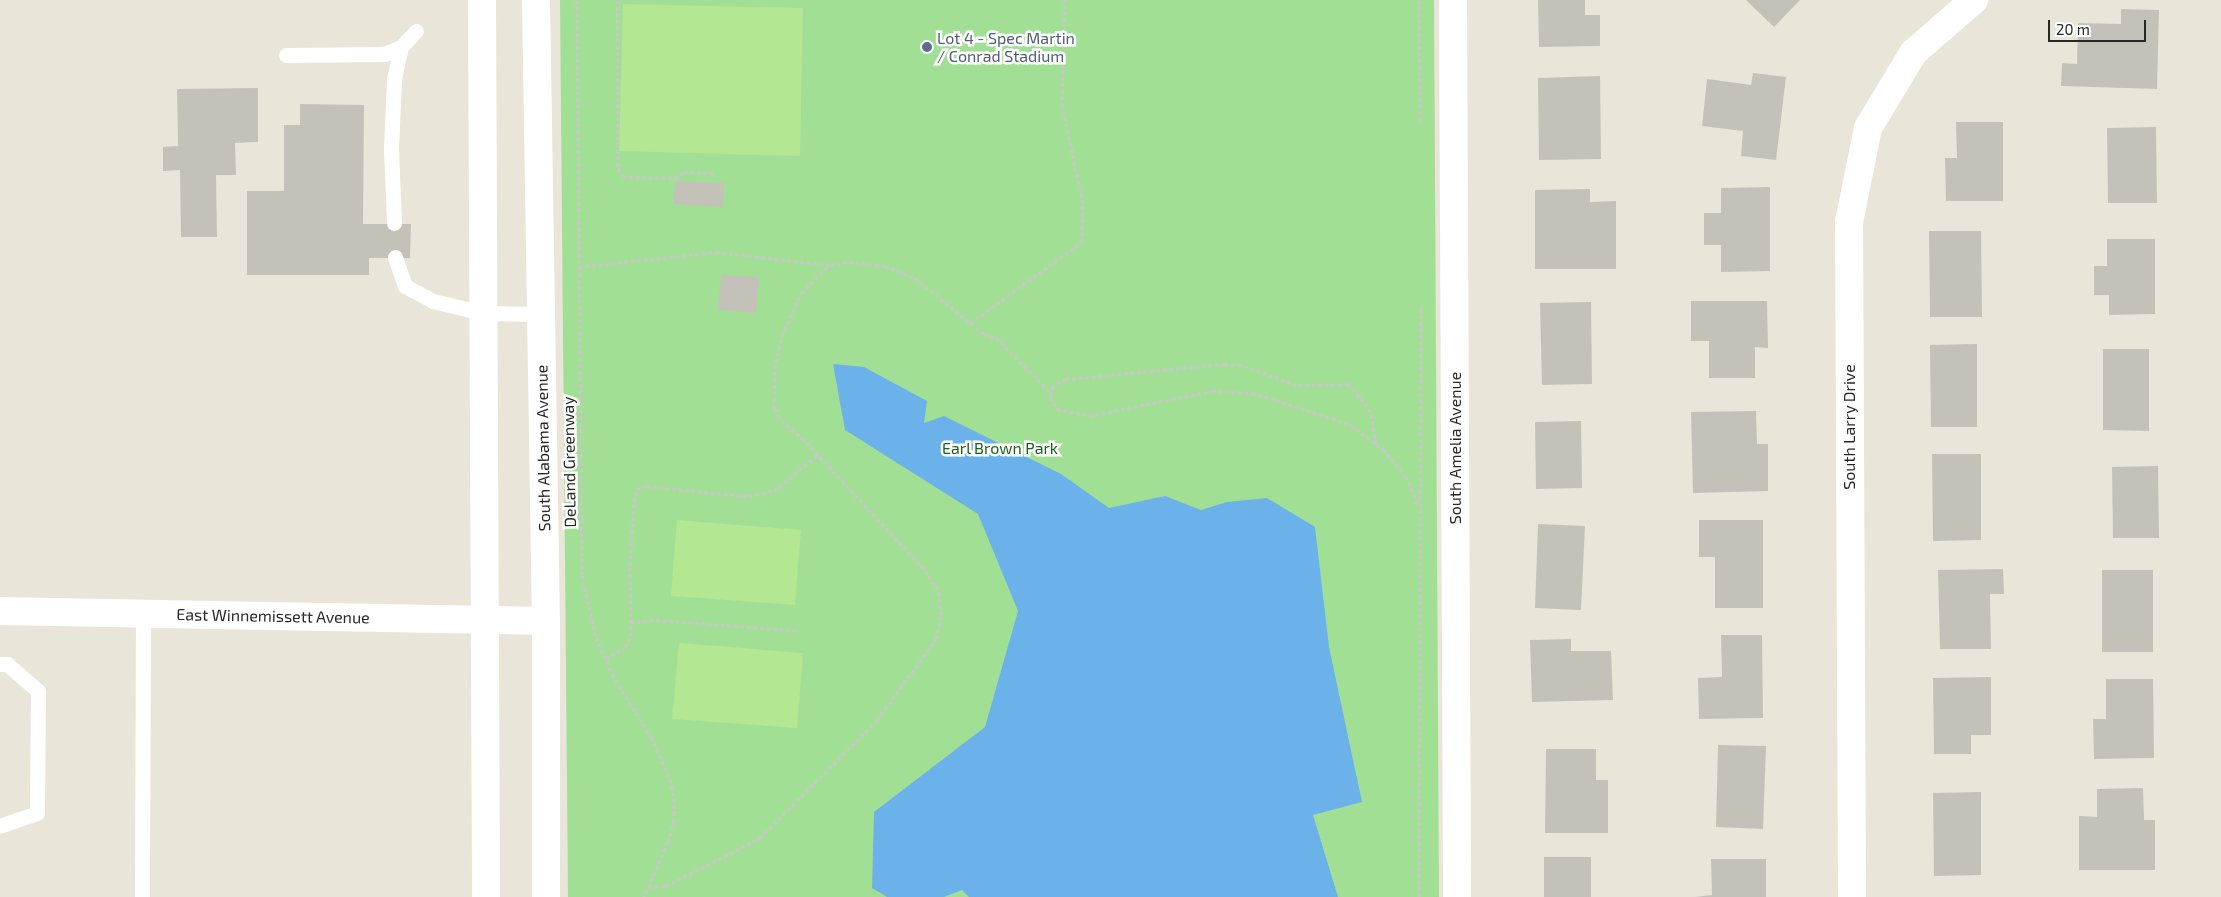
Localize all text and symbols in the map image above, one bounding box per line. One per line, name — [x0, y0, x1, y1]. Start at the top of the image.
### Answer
scale bar — [2051, 10, 2148, 42]
text: 20 m — [2056, 20, 2090, 38]
place label: Lot 4 - Spec Martin / Conrad Stadium — [937, 28, 1075, 66]
marker: Lot 4 - Spec Martin / Conrad Stadium — [921, 41, 933, 53]
street label: South Alabama Avenue — [532, 364, 554, 532]
street label: South Larry Drive — [1839, 364, 1859, 490]
street label: South Amelia Avenue — [1445, 371, 1465, 525]
street label: DeLand Greenway — [558, 396, 580, 528]
park label: Earl Brown Park — [942, 438, 1058, 458]
street label: East Winnemissett Avenue — [176, 605, 370, 627]

